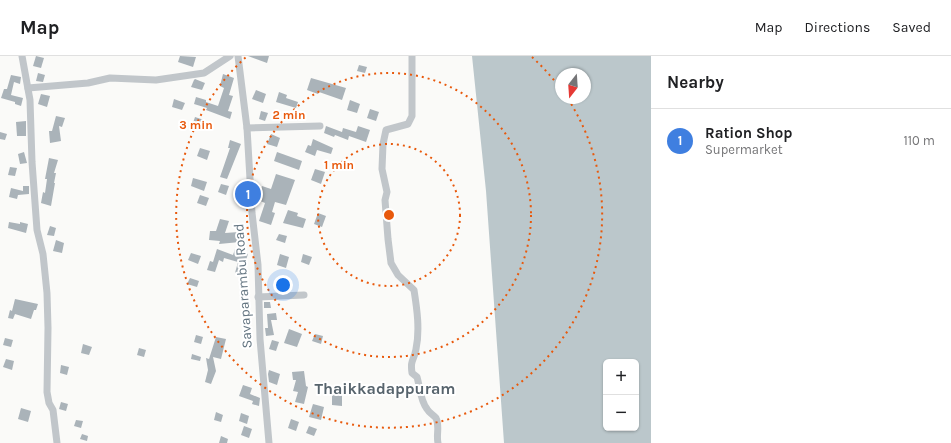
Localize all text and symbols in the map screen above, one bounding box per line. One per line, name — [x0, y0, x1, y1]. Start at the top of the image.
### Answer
text: Map — [20, 17, 59, 39]
text: Map — [755, 19, 783, 36]
text: Directions — [805, 19, 870, 36]
text: Saved — [892, 19, 931, 36]
north arrow — [555, 68, 591, 104]
text: Nearby — [667, 72, 724, 92]
text: 2 min — [272, 108, 306, 122]
text: 3 min — [179, 118, 213, 132]
text: Ration Shop — [705, 124, 792, 142]
text: 1 — [678, 133, 682, 148]
text: 110 m — [903, 133, 935, 148]
text: Supermarket — [705, 142, 783, 157]
text: 1 min — [324, 158, 354, 172]
pin: 1 — [235, 179, 261, 209]
centre of rings — [382, 208, 396, 222]
street label: Savaparambu Road — [230, 223, 256, 349]
your location — [273, 275, 293, 295]
map controls — [603, 359, 639, 431]
button: + — [603, 359, 639, 395]
district label: Thaikkadappuram — [315, 379, 455, 398]
button: − — [603, 395, 639, 431]

